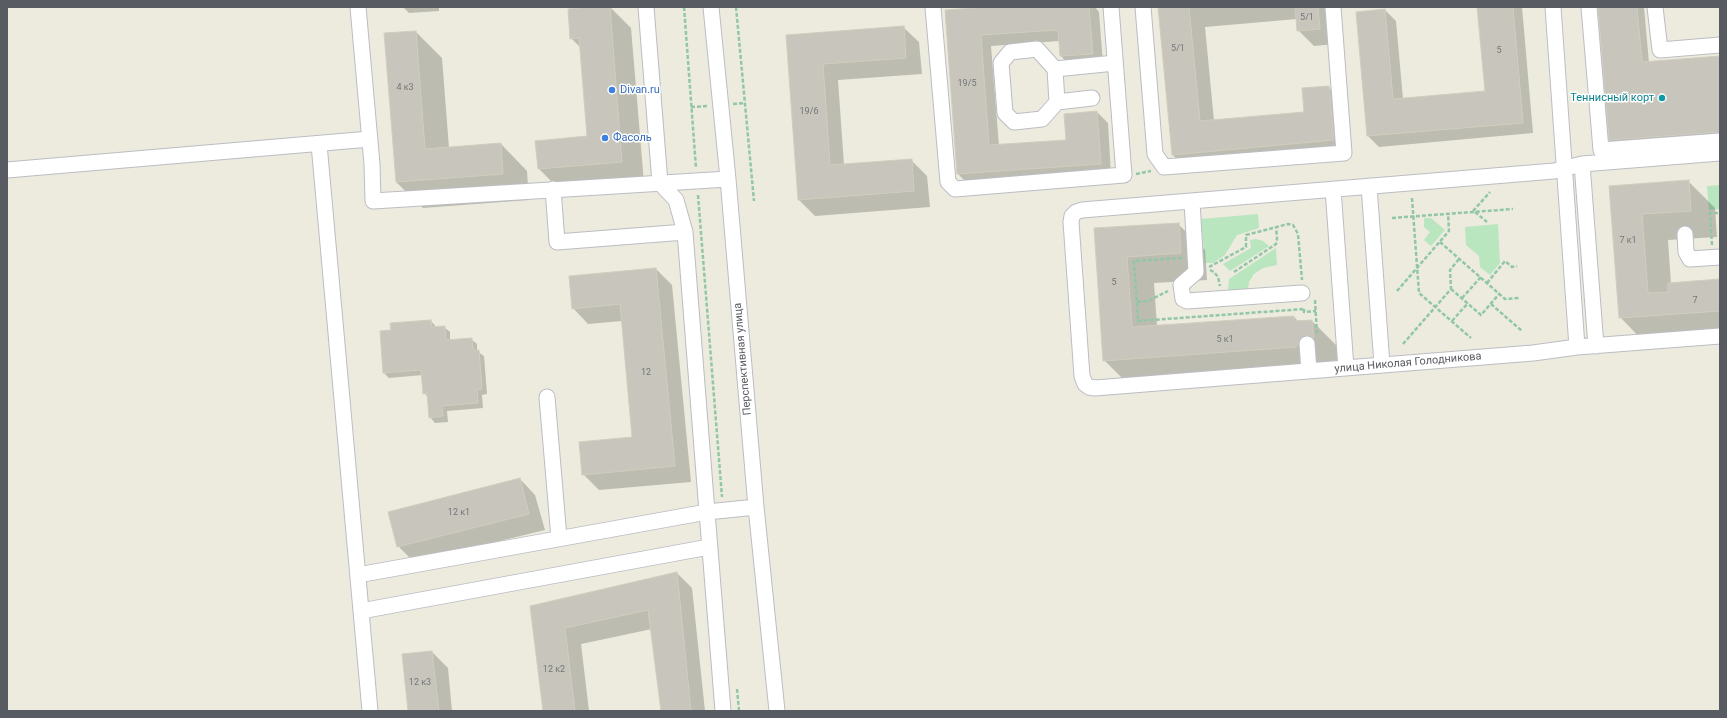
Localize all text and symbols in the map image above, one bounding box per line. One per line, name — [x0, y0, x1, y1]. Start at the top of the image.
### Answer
house number: 5/1 — [1300, 13, 1314, 23]
house number: 5/1 — [1171, 44, 1185, 54]
house number: 5 — [1496, 46, 1502, 56]
house number: 19/5 — [958, 79, 976, 89]
house number: 4 к3 — [396, 83, 414, 93]
place label: Divan.ru — [620, 83, 660, 97]
marker: Divan.ru — [607, 85, 617, 95]
place label: Теннисный корт — [1570, 91, 1654, 105]
marker: Теннисный корт — [1657, 93, 1667, 103]
house number: 19/6 — [800, 107, 818, 117]
place label: Фасоль — [613, 131, 652, 145]
marker: Фасоль — [600, 133, 610, 143]
house number: 7 к1 — [1619, 236, 1637, 246]
house number: 5 — [1111, 278, 1117, 288]
house number: 7 — [1692, 296, 1698, 306]
street label: Перспективная улица — [732, 302, 754, 416]
house number: 5 к1 — [1216, 335, 1234, 345]
street label: улица Николая Голодникова — [1334, 350, 1482, 376]
house number: 12 — [641, 368, 651, 378]
house number: 12 к1 — [448, 508, 470, 518]
house number: 12 к2 — [543, 665, 565, 675]
house number: 12 к3 — [409, 678, 431, 688]

